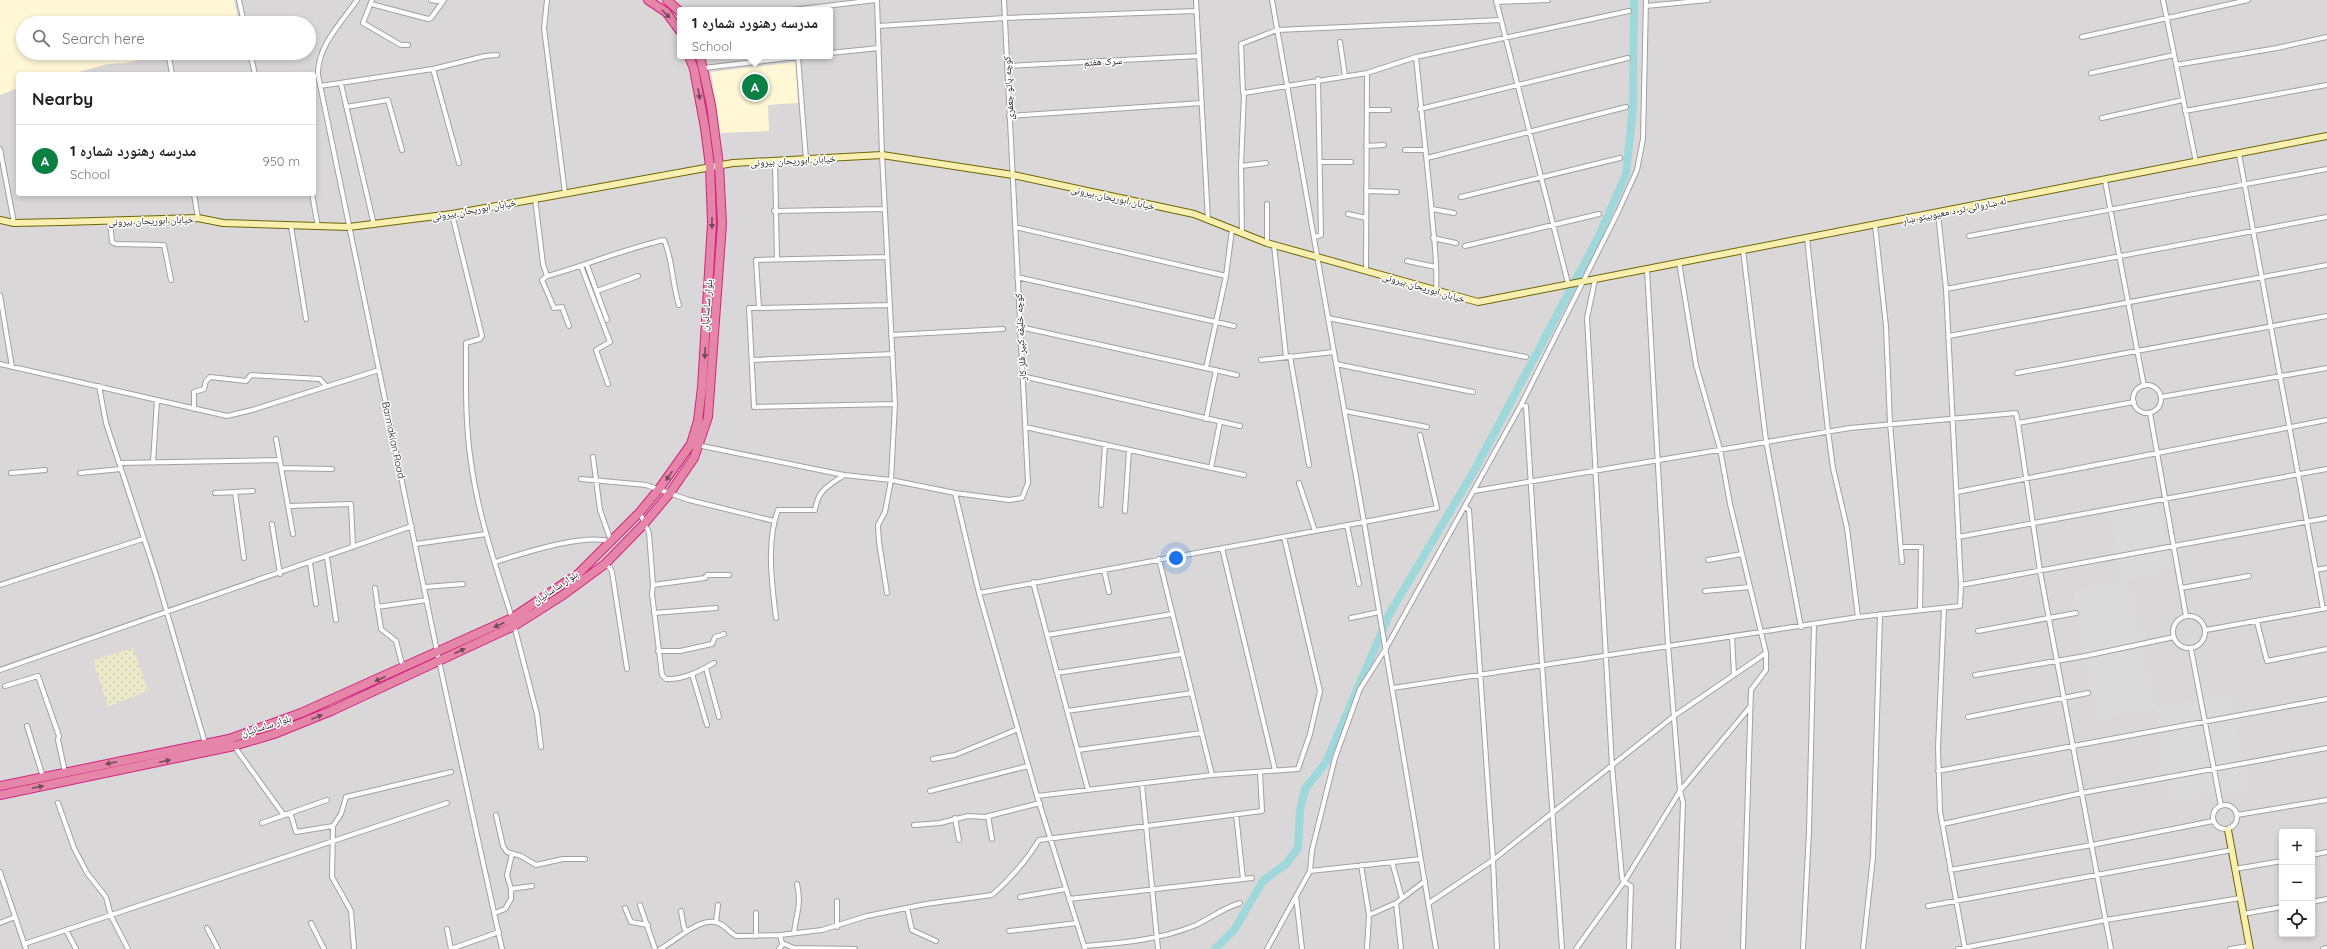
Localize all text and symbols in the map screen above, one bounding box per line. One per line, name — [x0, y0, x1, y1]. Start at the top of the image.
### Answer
popup — [677, 7, 833, 59]
one-way arrow — [661, 9, 671, 19]
text: مدرسه رهنورد شماره 1 — [692, 13, 818, 32]
search box — [16, 16, 316, 60]
icon: search — [30, 27, 52, 49]
text: Search here — [62, 29, 145, 48]
text: School — [692, 38, 732, 54]
street label: سرک هفتم — [1084, 54, 1123, 70]
street label: کوچه پاتو جعفری — [1000, 56, 1017, 120]
pin: A — [742, 72, 768, 102]
text: Nearby — [32, 88, 93, 109]
one-way arrow — [696, 88, 702, 100]
text: مدرسه رهنورد شماره 1 — [70, 141, 196, 160]
street label: خیابان ابوریحان بیرونی — [750, 152, 837, 169]
text: A — [41, 153, 49, 169]
text: 950 m — [263, 153, 300, 169]
text: School — [70, 166, 110, 182]
street label: خیابان ابوریحان بیرونی — [1070, 182, 1157, 213]
street label: له ښاروالۍ تر د معیوبیتو ښار — [1900, 194, 2007, 227]
street label: خیابان ابوریحان بیرونی — [431, 196, 518, 223]
street label: خیابان ابوریحان بیرونی — [108, 212, 195, 228]
one-way arrow — [709, 217, 715, 230]
street label: خیابان ابوریحان بیرونی — [1381, 269, 1468, 306]
street label: بلوار ساسانیان — [698, 278, 715, 331]
street label: کوچه خلیفه کبیر فلز کار — [1012, 293, 1029, 382]
one-way arrow — [701, 347, 708, 359]
street label: Barmakian Road — [379, 400, 408, 480]
one-way arrow — [665, 471, 673, 481]
your location — [1166, 548, 1186, 568]
street label: بلوار ساسانیان — [530, 567, 581, 607]
one-way arrow — [493, 622, 504, 628]
one-way arrow — [455, 648, 466, 654]
one-way arrow — [375, 676, 386, 682]
street label: بلوار ساسانیان — [240, 711, 293, 740]
one-way arrow — [311, 713, 323, 719]
one-way arrow — [159, 757, 172, 763]
one-way arrow — [104, 760, 117, 766]
one-way arrow — [32, 783, 44, 789]
map controls — [2279, 829, 2315, 937]
button: + — [2279, 829, 2315, 865]
button: − — [2279, 865, 2315, 901]
button: locate — [2279, 901, 2315, 937]

